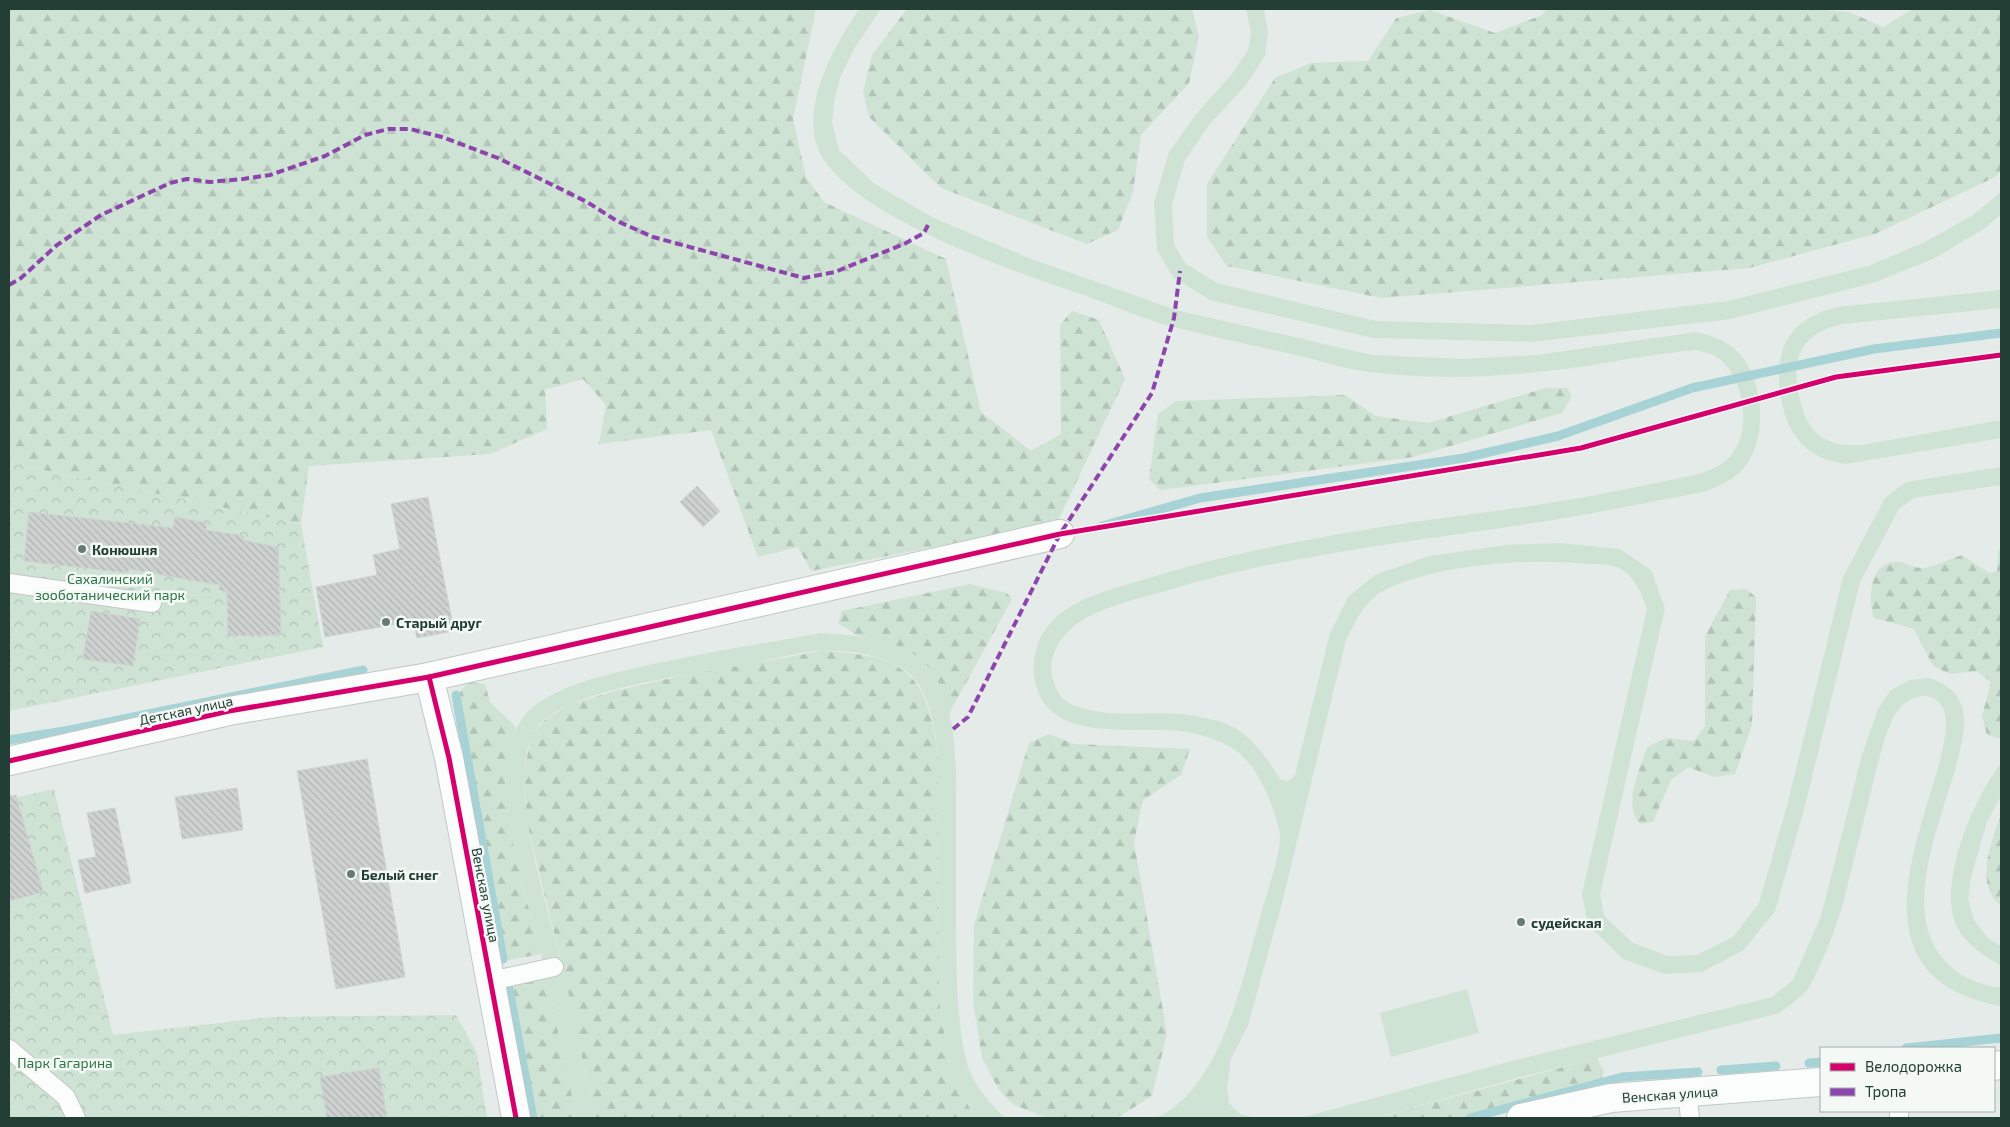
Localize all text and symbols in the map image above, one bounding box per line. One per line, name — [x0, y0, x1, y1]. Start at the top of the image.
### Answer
place label: Конюшня — [92, 541, 157, 558]
marker: Конюшня — [76, 543, 88, 555]
park label: Сахалинский зооботанический парк — [35, 570, 186, 603]
place label: Старый друг — [396, 614, 482, 631]
marker: Старый друг — [380, 616, 392, 628]
street label: Детская улица — [137, 692, 235, 728]
street label: Венская улица — [468, 846, 504, 944]
place label: Белый снег — [361, 866, 439, 883]
marker: Белый снег — [345, 868, 357, 880]
place label: судейская — [1531, 914, 1602, 931]
marker: судейская — [1515, 916, 1527, 928]
legend — [1820, 1047, 1995, 1112]
park label: Парк Гагарина — [17, 1054, 113, 1071]
text: Велодорожка — [1865, 1057, 1962, 1075]
street label: Венская улица — [1621, 1082, 1719, 1106]
text: Тропа — [1865, 1082, 1907, 1100]

